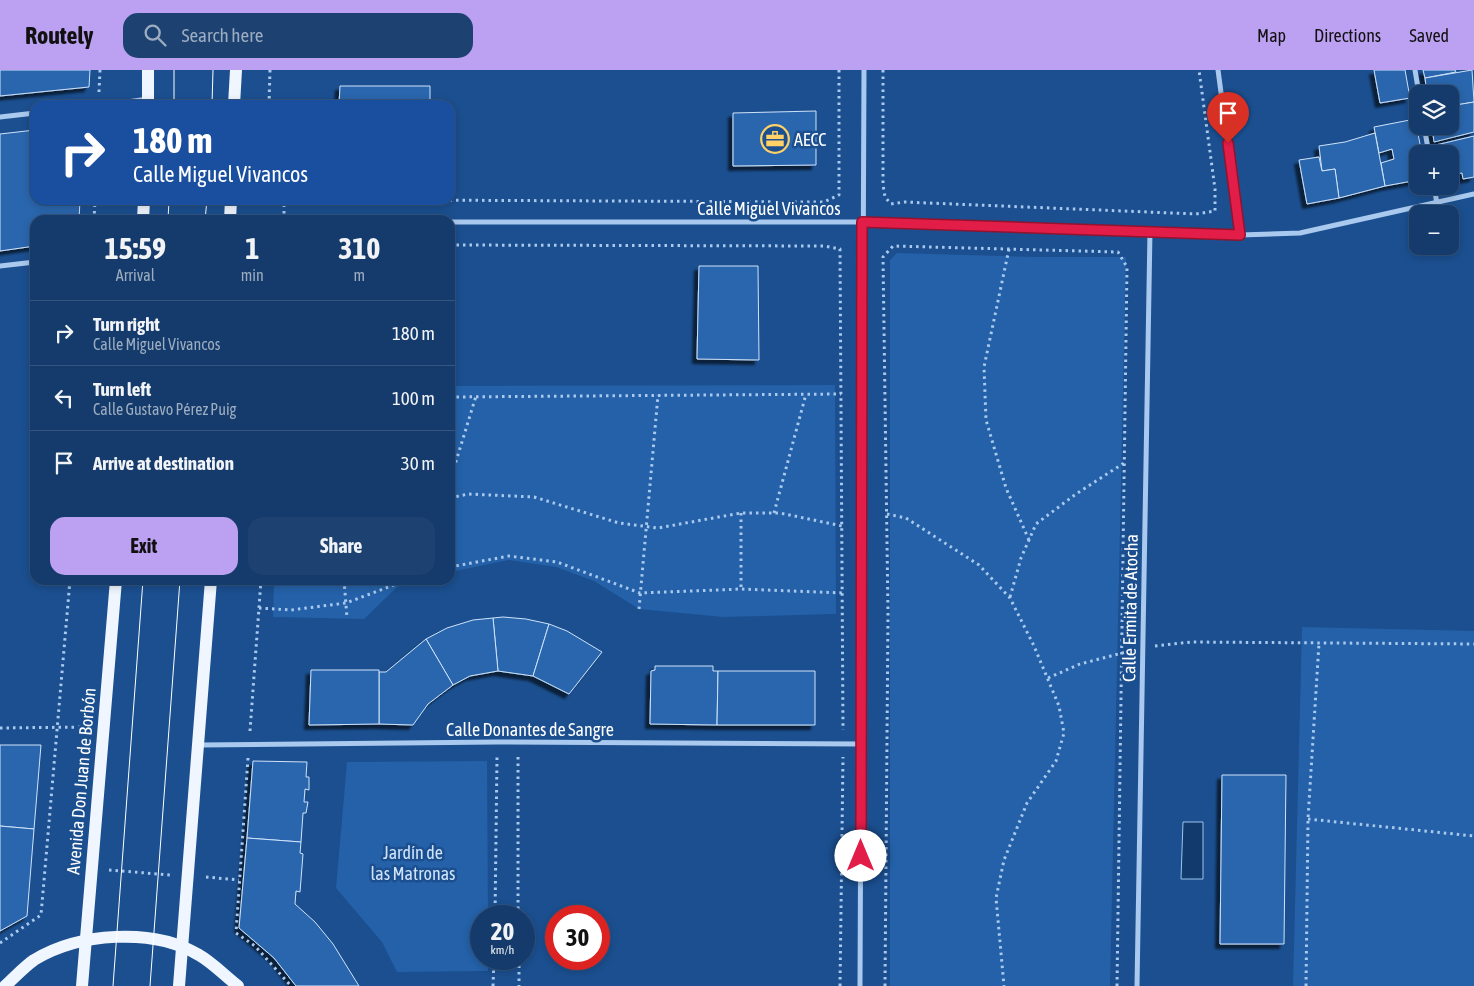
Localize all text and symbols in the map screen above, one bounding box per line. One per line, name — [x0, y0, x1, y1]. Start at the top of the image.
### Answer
search box — [123, 13, 473, 58]
icon: search — [141, 21, 169, 49]
text: Routely — [25, 22, 93, 49]
text: Search here — [181, 24, 263, 46]
text: Map — [1257, 25, 1286, 46]
text: Directions — [1314, 25, 1381, 46]
text: Saved — [1409, 25, 1449, 46]
map controls — [1409, 85, 1459, 255]
button: layers — [1409, 85, 1459, 135]
pin — [1207, 92, 1249, 143]
icon: arrive — [1214, 99, 1242, 127]
icon: right — [50, 120, 115, 185]
text: 180 m — [133, 120, 212, 160]
office icon: AECC — [760, 124, 790, 154]
place label: AECC — [794, 129, 826, 150]
button: + — [1409, 145, 1459, 195]
text: Calle Miguel Vivancos — [133, 161, 308, 187]
street label: Calle Miguel Vivancos — [697, 198, 841, 219]
button: − — [1409, 205, 1459, 255]
text: 15:59 — [104, 231, 166, 265]
text: 1 — [245, 231, 259, 265]
text: 310 — [338, 231, 380, 265]
text: Arrival — [116, 266, 155, 284]
text: min — [241, 266, 264, 284]
text: m — [354, 266, 365, 284]
text: Turn right — [93, 313, 160, 335]
icon: right — [50, 319, 78, 347]
text: 180 m — [392, 322, 435, 344]
text: Calle Miguel Vivancos — [93, 335, 220, 353]
text: Turn left — [93, 378, 151, 400]
icon: left — [50, 384, 78, 412]
text: 100 m — [392, 387, 435, 409]
text: Calle Gustavo Pérez Puig — [93, 400, 236, 418]
icon: arrive — [50, 449, 78, 477]
text: Arrive at destination — [93, 452, 234, 474]
text: 30 m — [401, 452, 435, 474]
button: Exit — [50, 517, 238, 575]
button: Share — [248, 517, 435, 575]
street label: Calle Ermita de Atocha — [1118, 534, 1142, 682]
street label: Avenida Don Juan de Borbón — [62, 687, 100, 875]
street label: Calle Donantes de Sangre — [446, 719, 614, 740]
position arrow — [834, 829, 886, 881]
park label: Jardín de las Matronas — [371, 842, 455, 884]
speed limit sign: 30 — [545, 905, 610, 970]
text: 20 — [491, 917, 514, 945]
text: km/h — [491, 943, 514, 957]

